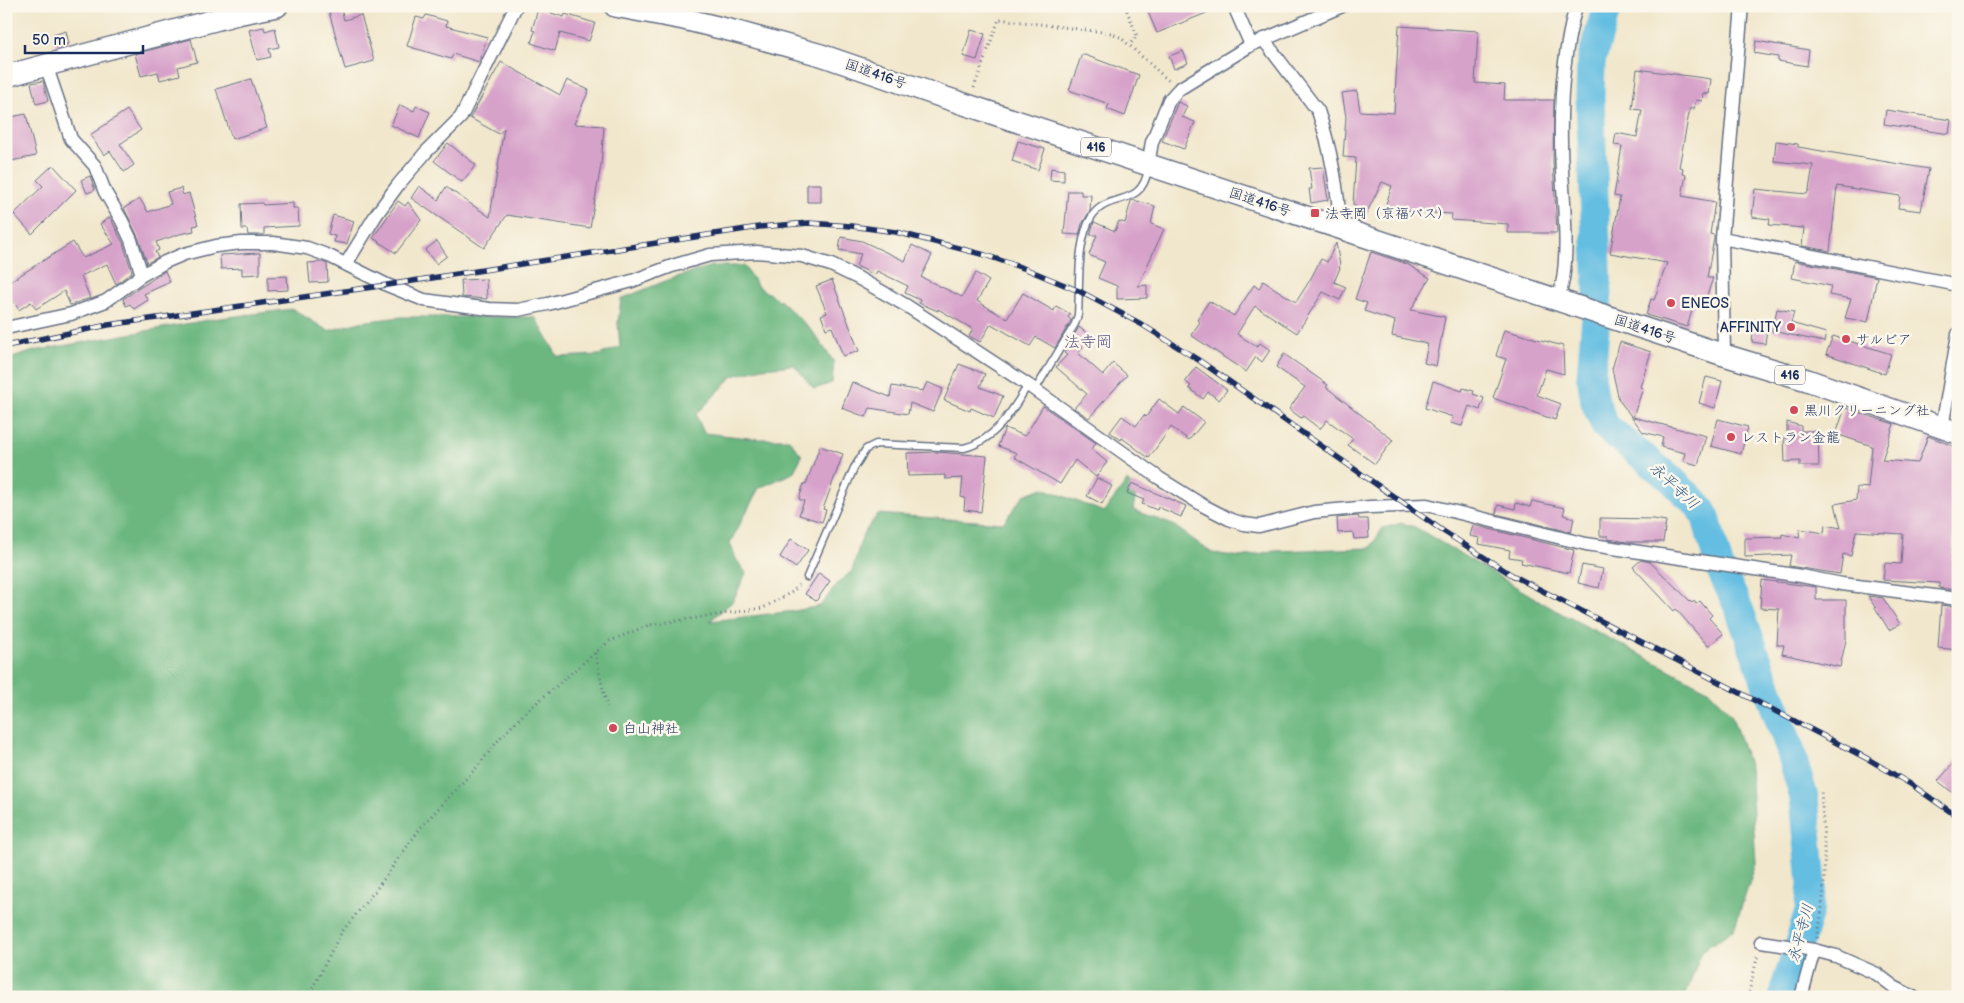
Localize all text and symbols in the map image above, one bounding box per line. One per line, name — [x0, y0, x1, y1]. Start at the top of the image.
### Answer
scale bar — [25, 22, 142, 54]
text: 50 m — [32, 31, 66, 50]
street label: 国道416号 — [843, 55, 909, 93]
road number: 416 — [1081, 138, 1111, 156]
street label: 国道416号 — [1227, 184, 1293, 220]
place label: 法寺岡（京福バス） — [1325, 205, 1451, 222]
marker: 法寺岡（京福バス） — [1309, 207, 1321, 219]
place label: ENEOS — [1681, 295, 1729, 312]
marker: ENEOS — [1665, 297, 1677, 309]
street label: 国道416号 — [1612, 311, 1678, 347]
place label: AFFINITY — [1720, 319, 1782, 336]
marker: AFFINITY — [1785, 321, 1797, 333]
place label: サルビア — [1856, 331, 1911, 348]
district label: 法寺岡 — [1064, 333, 1112, 352]
marker: サルビア — [1840, 333, 1852, 345]
road number: 416 — [1775, 366, 1805, 384]
place label: 黒川クリーニング社 — [1804, 402, 1930, 419]
marker: 黒川クリーニング社 — [1788, 404, 1800, 416]
place label: レストラン金龍 — [1741, 429, 1840, 446]
marker: レストラン金龍 — [1725, 431, 1737, 443]
water label: 永平寺川 — [1646, 459, 1702, 513]
place label: 白山神社 — [623, 720, 679, 737]
marker: 白山神社 — [607, 722, 619, 734]
water label: 永平寺川 — [1784, 902, 1818, 964]

